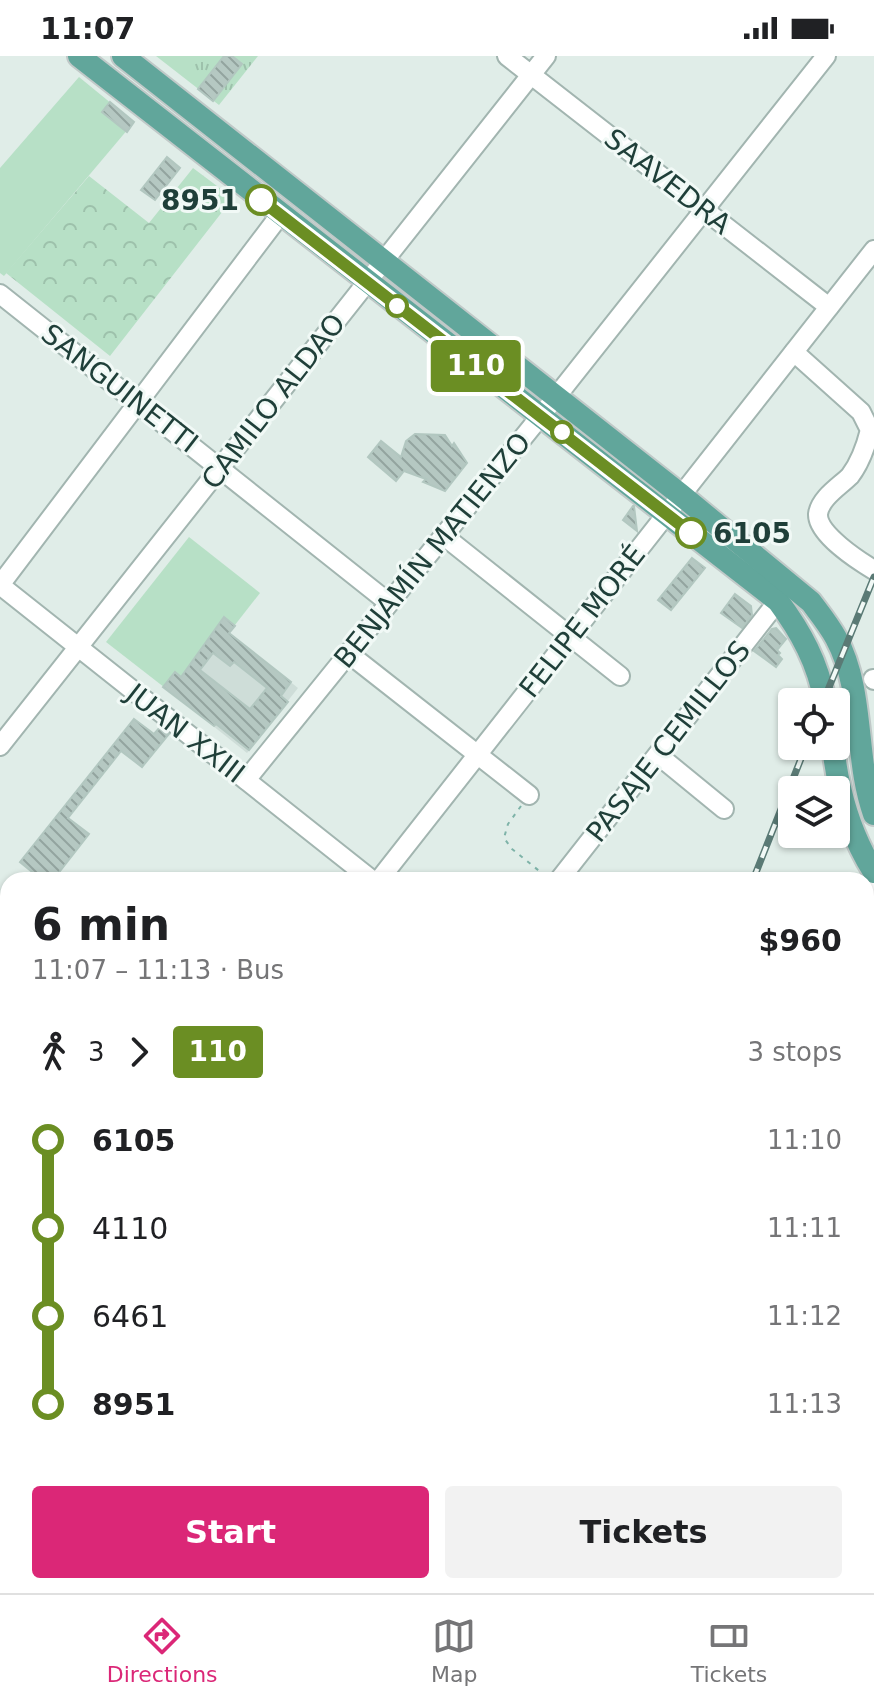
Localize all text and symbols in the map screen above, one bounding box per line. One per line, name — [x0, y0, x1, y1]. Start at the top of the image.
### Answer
text: 11:07 — [40, 11, 136, 46]
street label: SAAVEDRA — [598, 122, 738, 241]
place label: 8951 — [161, 184, 239, 217]
marker: 8951 — [246, 185, 276, 215]
unlabelled marker — [386, 295, 408, 317]
street label: CAMILO ALDAO — [195, 307, 352, 495]
street label: SANGUINETTI — [35, 317, 204, 460]
line badge: 110 — [430, 340, 522, 392]
text: 110 — [447, 349, 505, 382]
unlabelled marker — [551, 421, 573, 443]
street label: BENJAMÍN MATIENZO — [326, 425, 538, 675]
place label: 6105 — [713, 517, 791, 550]
marker: 6105 — [676, 518, 706, 548]
street label: FELIPE MORÉ — [512, 538, 652, 704]
street label: PASAJE CEMILLOS — [580, 634, 757, 848]
street label: JUAN XXIII — [118, 676, 251, 790]
map controls — [778, 688, 850, 848]
button: locate — [778, 688, 850, 760]
button: layers — [778, 776, 850, 848]
text: 6 min — [32, 899, 170, 950]
text: $960 — [759, 923, 842, 958]
text: 11:07 – 11:13 · Bus — [32, 955, 284, 985]
icon: walk — [32, 1030, 76, 1074]
icon: forward — [117, 1030, 161, 1074]
text: 110 — [189, 1035, 247, 1068]
text: 3 — [88, 1037, 105, 1067]
text: 3 stops — [747, 1037, 842, 1067]
text: 6105 — [92, 1123, 176, 1158]
text: 11:10 — [767, 1125, 842, 1155]
text: 4110 — [92, 1211, 168, 1246]
text: 11:11 — [767, 1213, 842, 1243]
text: 6461 — [92, 1299, 168, 1334]
text: 11:12 — [767, 1301, 842, 1331]
text: 8951 — [92, 1387, 176, 1422]
text: 11:13 — [767, 1389, 842, 1419]
button: Start — [32, 1486, 429, 1578]
button: Tickets — [445, 1486, 842, 1578]
tab: Directions — [107, 1614, 218, 1687]
tab: Map — [431, 1614, 477, 1687]
tab: Tickets — [691, 1614, 767, 1687]

